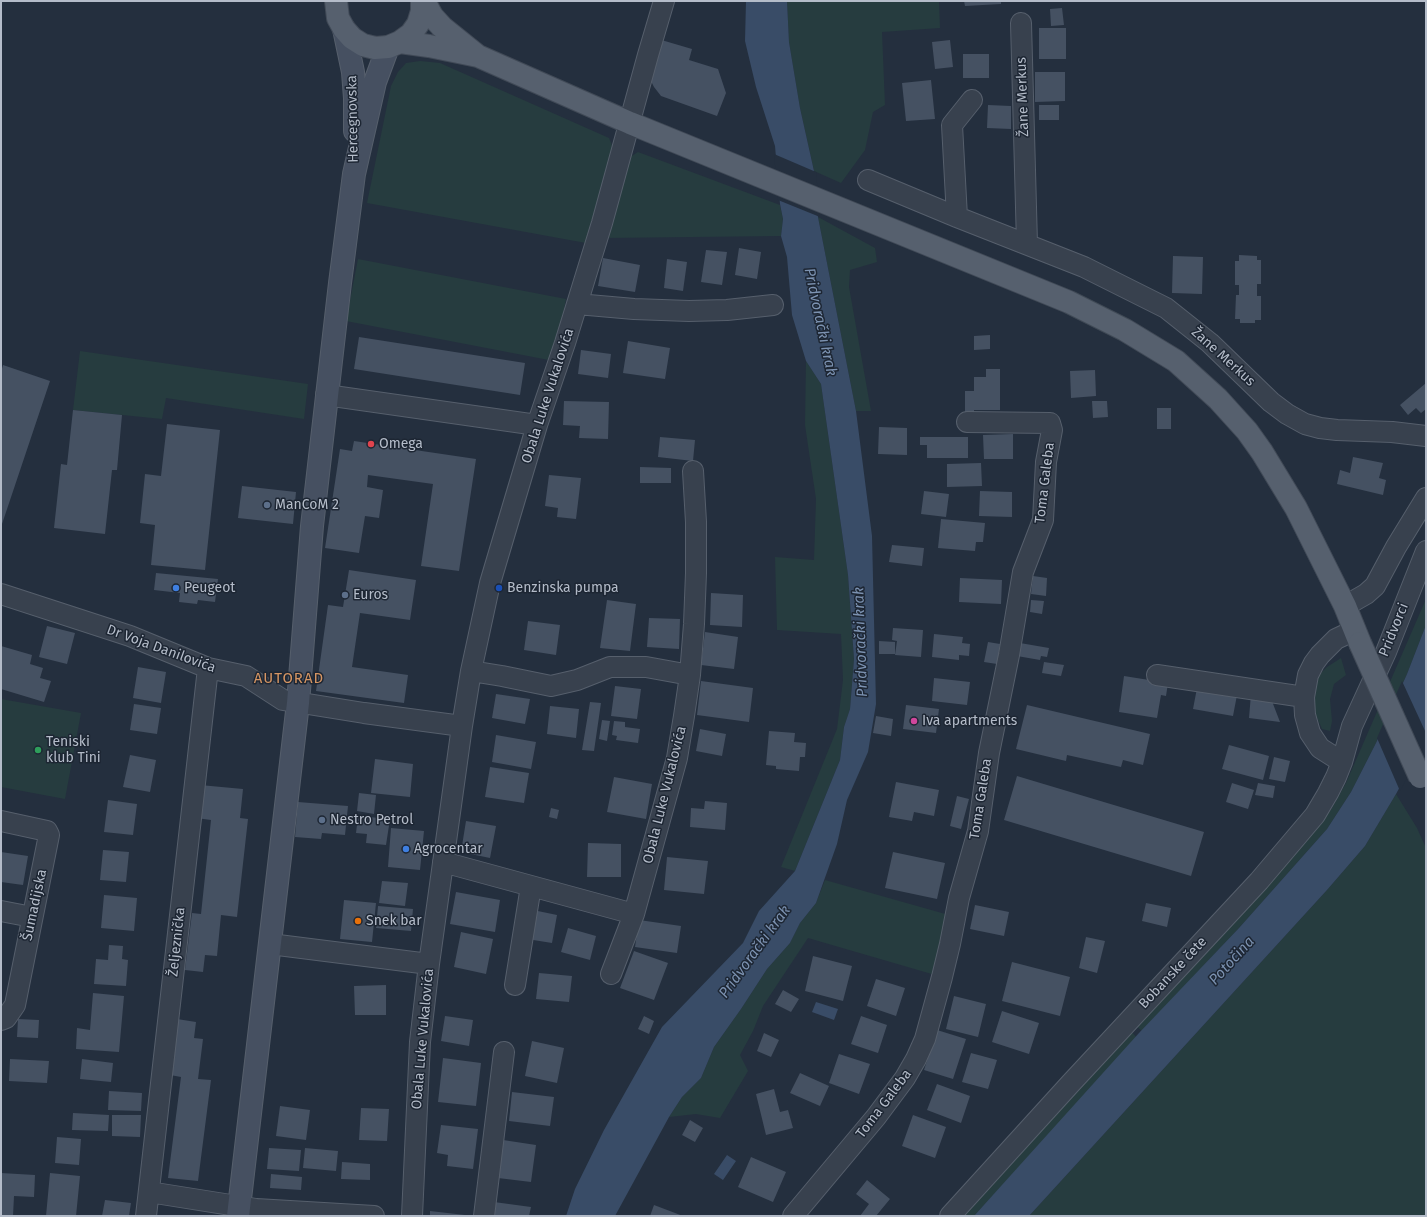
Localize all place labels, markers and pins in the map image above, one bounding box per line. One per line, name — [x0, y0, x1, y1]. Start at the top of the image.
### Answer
place label: Omega — [379, 436, 423, 452]
marker: Omega — [366, 439, 376, 449]
place label: ManCoM 2 — [275, 497, 339, 513]
marker: ManCoM 2 — [262, 500, 272, 510]
place label: Peugeot — [184, 580, 235, 596]
place label: Benzinska pumpa — [507, 580, 619, 596]
marker: Peugeot — [171, 583, 181, 593]
marker: Benzinska pumpa — [494, 583, 504, 593]
place label: Euros — [353, 587, 388, 603]
marker: Euros — [340, 590, 350, 600]
place label: Iva apartments — [922, 713, 1017, 729]
marker: Iva apartments — [909, 716, 919, 726]
place label: Teniski klub Tini — [46, 734, 101, 766]
marker: Teniski klub Tini — [33, 745, 43, 755]
place label: Nestro Petrol — [330, 812, 413, 828]
marker: Nestro Petrol — [317, 815, 327, 825]
place label: Agrocentar — [414, 841, 483, 857]
marker: Agrocentar — [401, 844, 411, 854]
place label: Snek bar — [366, 913, 422, 929]
marker: Snek bar — [353, 916, 363, 926]

